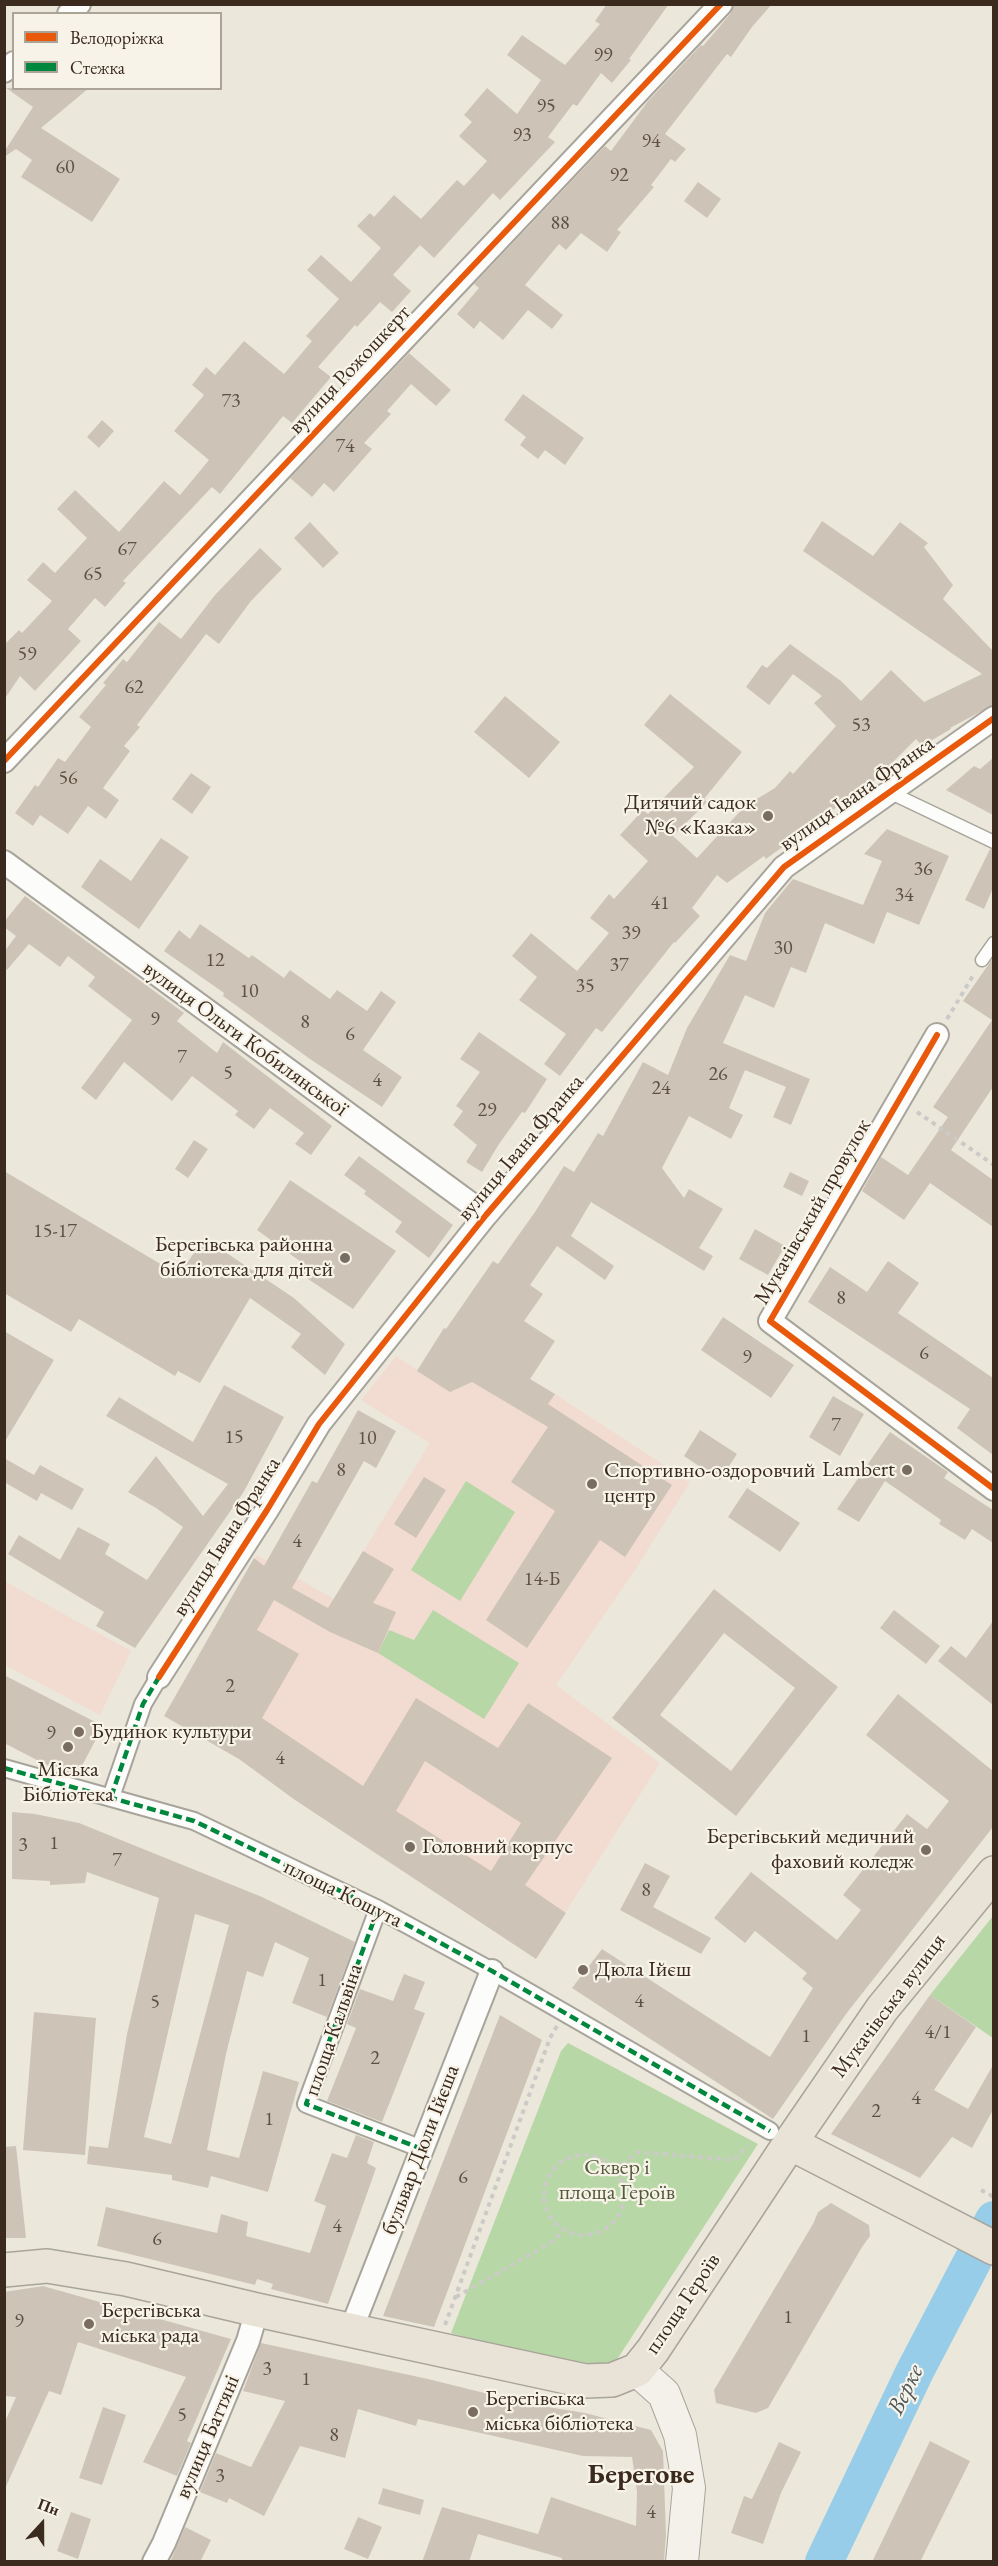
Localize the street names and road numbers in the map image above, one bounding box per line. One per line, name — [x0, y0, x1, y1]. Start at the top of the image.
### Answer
street label: вулиця Рожошкерт — [283, 300, 417, 440]
street label: вулиця Івана Франка — [774, 731, 940, 857]
street label: вулиця Ольги Кобилянської — [137, 956, 353, 1122]
street label: вулиця Івана Франка — [452, 1069, 590, 1227]
street label: Мукачівський провулок — [749, 1114, 877, 1310]
street label: вулиця Івана Франка — [167, 1452, 287, 1622]
street label: площа Кошута — [279, 1854, 407, 1934]
street label: Мукачівська вулиця — [826, 1929, 952, 2083]
street label: площа Кальвіна — [299, 1960, 369, 2100]
street label: бульвар Дюли Ійєша — [376, 2061, 466, 2239]
street label: площа Героїв — [640, 2249, 726, 2359]
street label: вулиця Баттяні — [170, 2371, 246, 2503]

